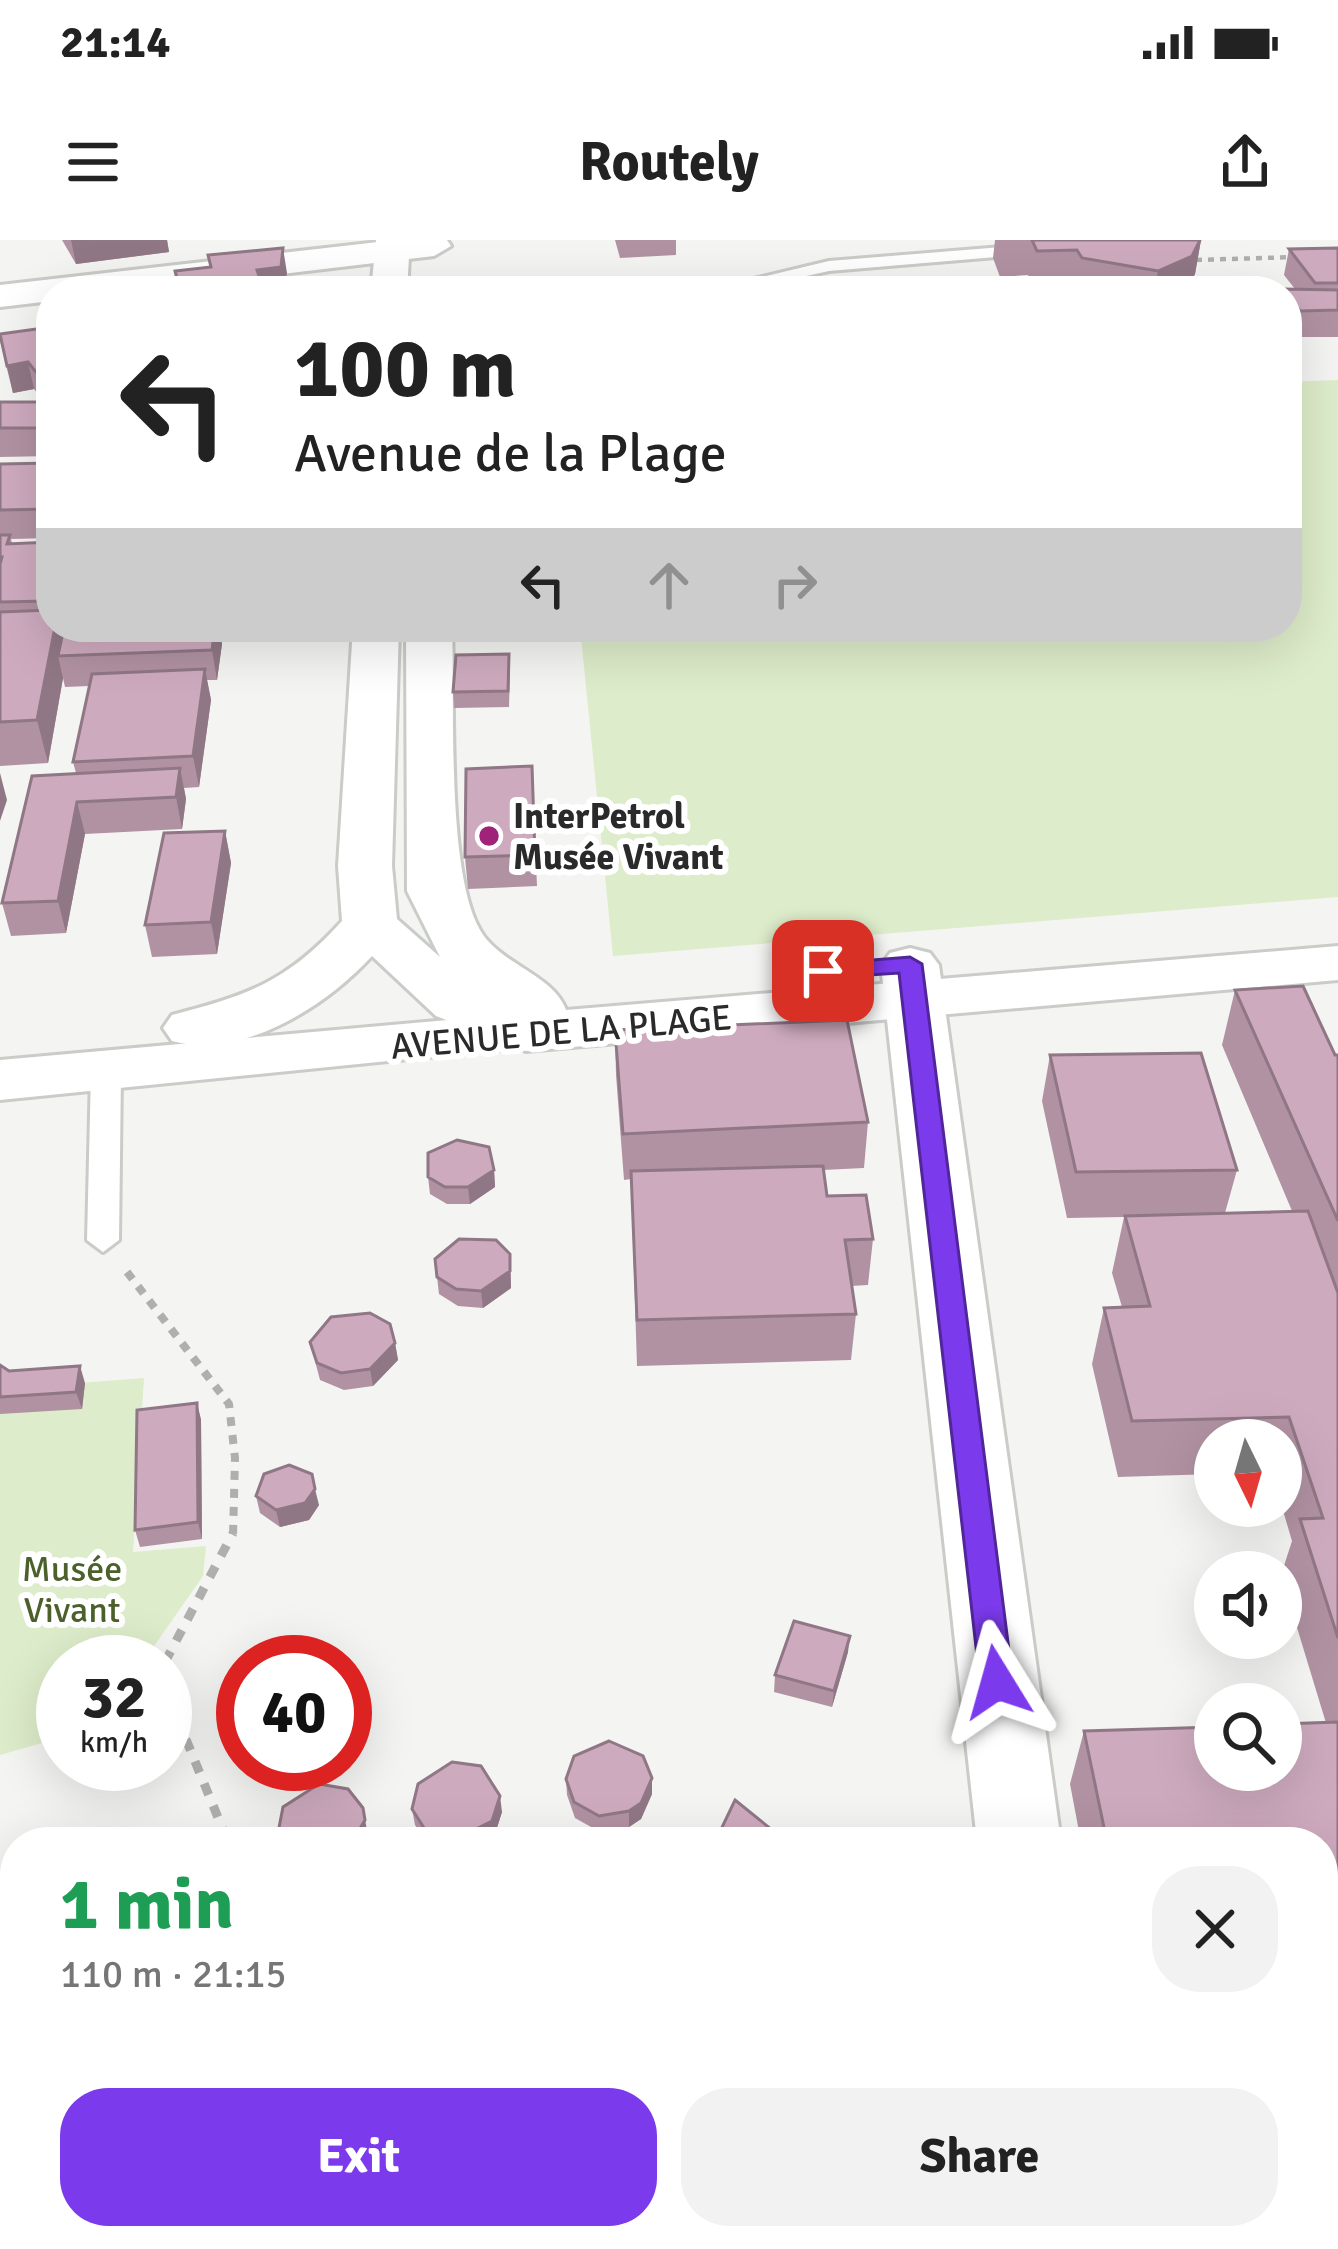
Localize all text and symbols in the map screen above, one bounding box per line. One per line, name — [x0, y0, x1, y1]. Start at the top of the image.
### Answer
text: 21:14 — [60, 15, 170, 70]
icon: menu — [60, 129, 126, 195]
text: Routely — [579, 129, 759, 196]
icon: share — [1212, 129, 1278, 195]
text: 100 m — [294, 317, 516, 421]
icon: left — [96, 324, 252, 480]
text: Avenue de la Plage — [294, 420, 727, 487]
icon: left — [510, 552, 576, 618]
icon: ahead — [636, 552, 702, 618]
icon: right — [762, 552, 828, 618]
place label: InterPetrol Musée Vivant — [513, 794, 724, 880]
marker: InterPetrol Musée Vivant — [476, 823, 502, 849]
pin — [772, 920, 874, 1022]
icon: arrive — [790, 938, 856, 1004]
street label: AVENUE DE LA PLAGE — [389, 995, 733, 1070]
north arrow — [1194, 1419, 1302, 1527]
map controls — [1194, 1419, 1302, 1791]
park label: Musée Vivant — [22, 1547, 122, 1633]
button: sound — [1194, 1551, 1302, 1659]
position arrow — [934, 1619, 1060, 1745]
speed limit sign: 40 — [216, 1635, 372, 1791]
text: 32 — [82, 1661, 146, 1735]
button: search — [1194, 1683, 1302, 1791]
text: km/h — [80, 1724, 148, 1761]
text: 1 min — [60, 1860, 234, 1949]
button: close — [1152, 1866, 1278, 1992]
text: 110 m · 21:15 — [60, 1950, 287, 1998]
button: Exit — [60, 2088, 657, 2226]
button: Share — [681, 2088, 1278, 2226]

